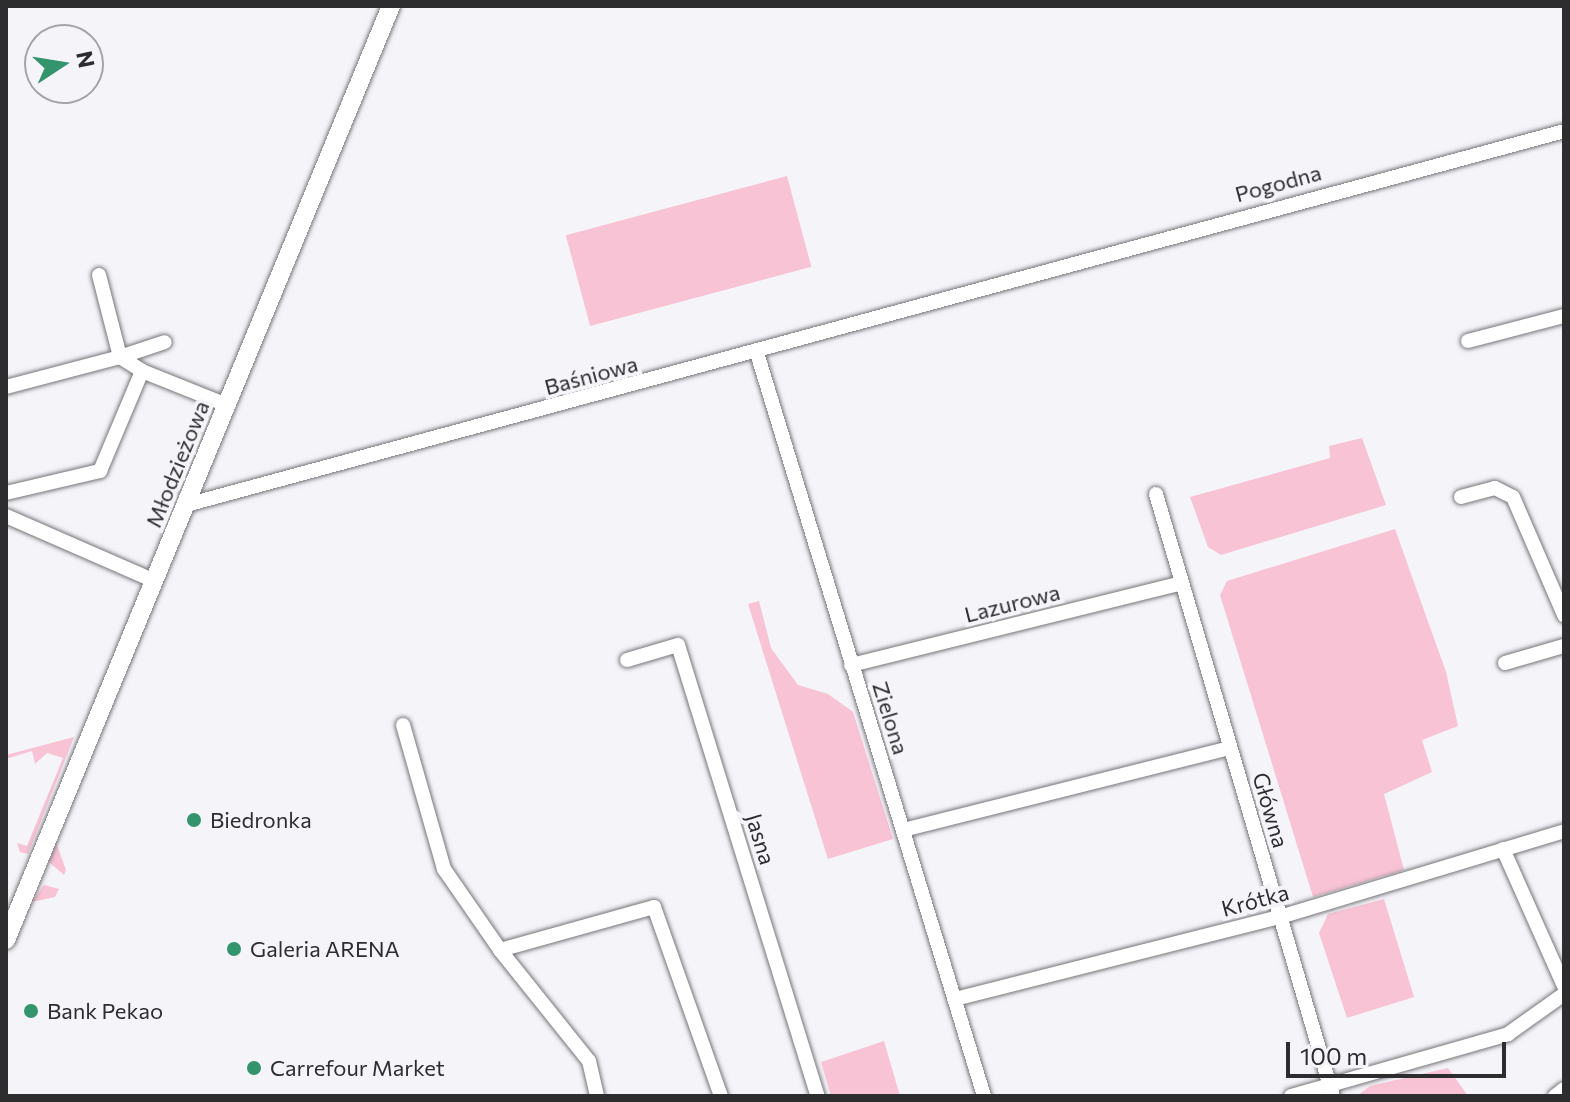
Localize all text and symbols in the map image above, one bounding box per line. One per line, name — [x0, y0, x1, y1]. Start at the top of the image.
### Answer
north arrow — [24, 24, 104, 104]
text: N — [71, 48, 101, 70]
street label: Pogodna — [1232, 159, 1324, 207]
street label: Baśniowa — [541, 350, 641, 400]
street label: Młodzieżowa — [140, 397, 214, 531]
street label: Lazurowa — [962, 578, 1062, 628]
street label: Zielona — [867, 678, 915, 758]
street label: Główna — [1248, 769, 1294, 851]
place label: Biedronka — [210, 807, 312, 833]
street label: Jasna — [741, 810, 781, 868]
marker: Biedronka — [185, 811, 203, 829]
street label: Krótka — [1218, 878, 1292, 922]
place label: Galeria ARENA — [250, 936, 400, 962]
marker: Galeria ARENA — [225, 940, 243, 958]
place label: Bank Pekao — [47, 998, 163, 1024]
marker: Bank Pekao — [22, 1002, 40, 1020]
scale bar — [1290, 1026, 1510, 1076]
text: 100 m — [1300, 1041, 1367, 1070]
place label: Carrefour Market — [270, 1055, 445, 1081]
marker: Carrefour Market — [245, 1059, 263, 1077]

